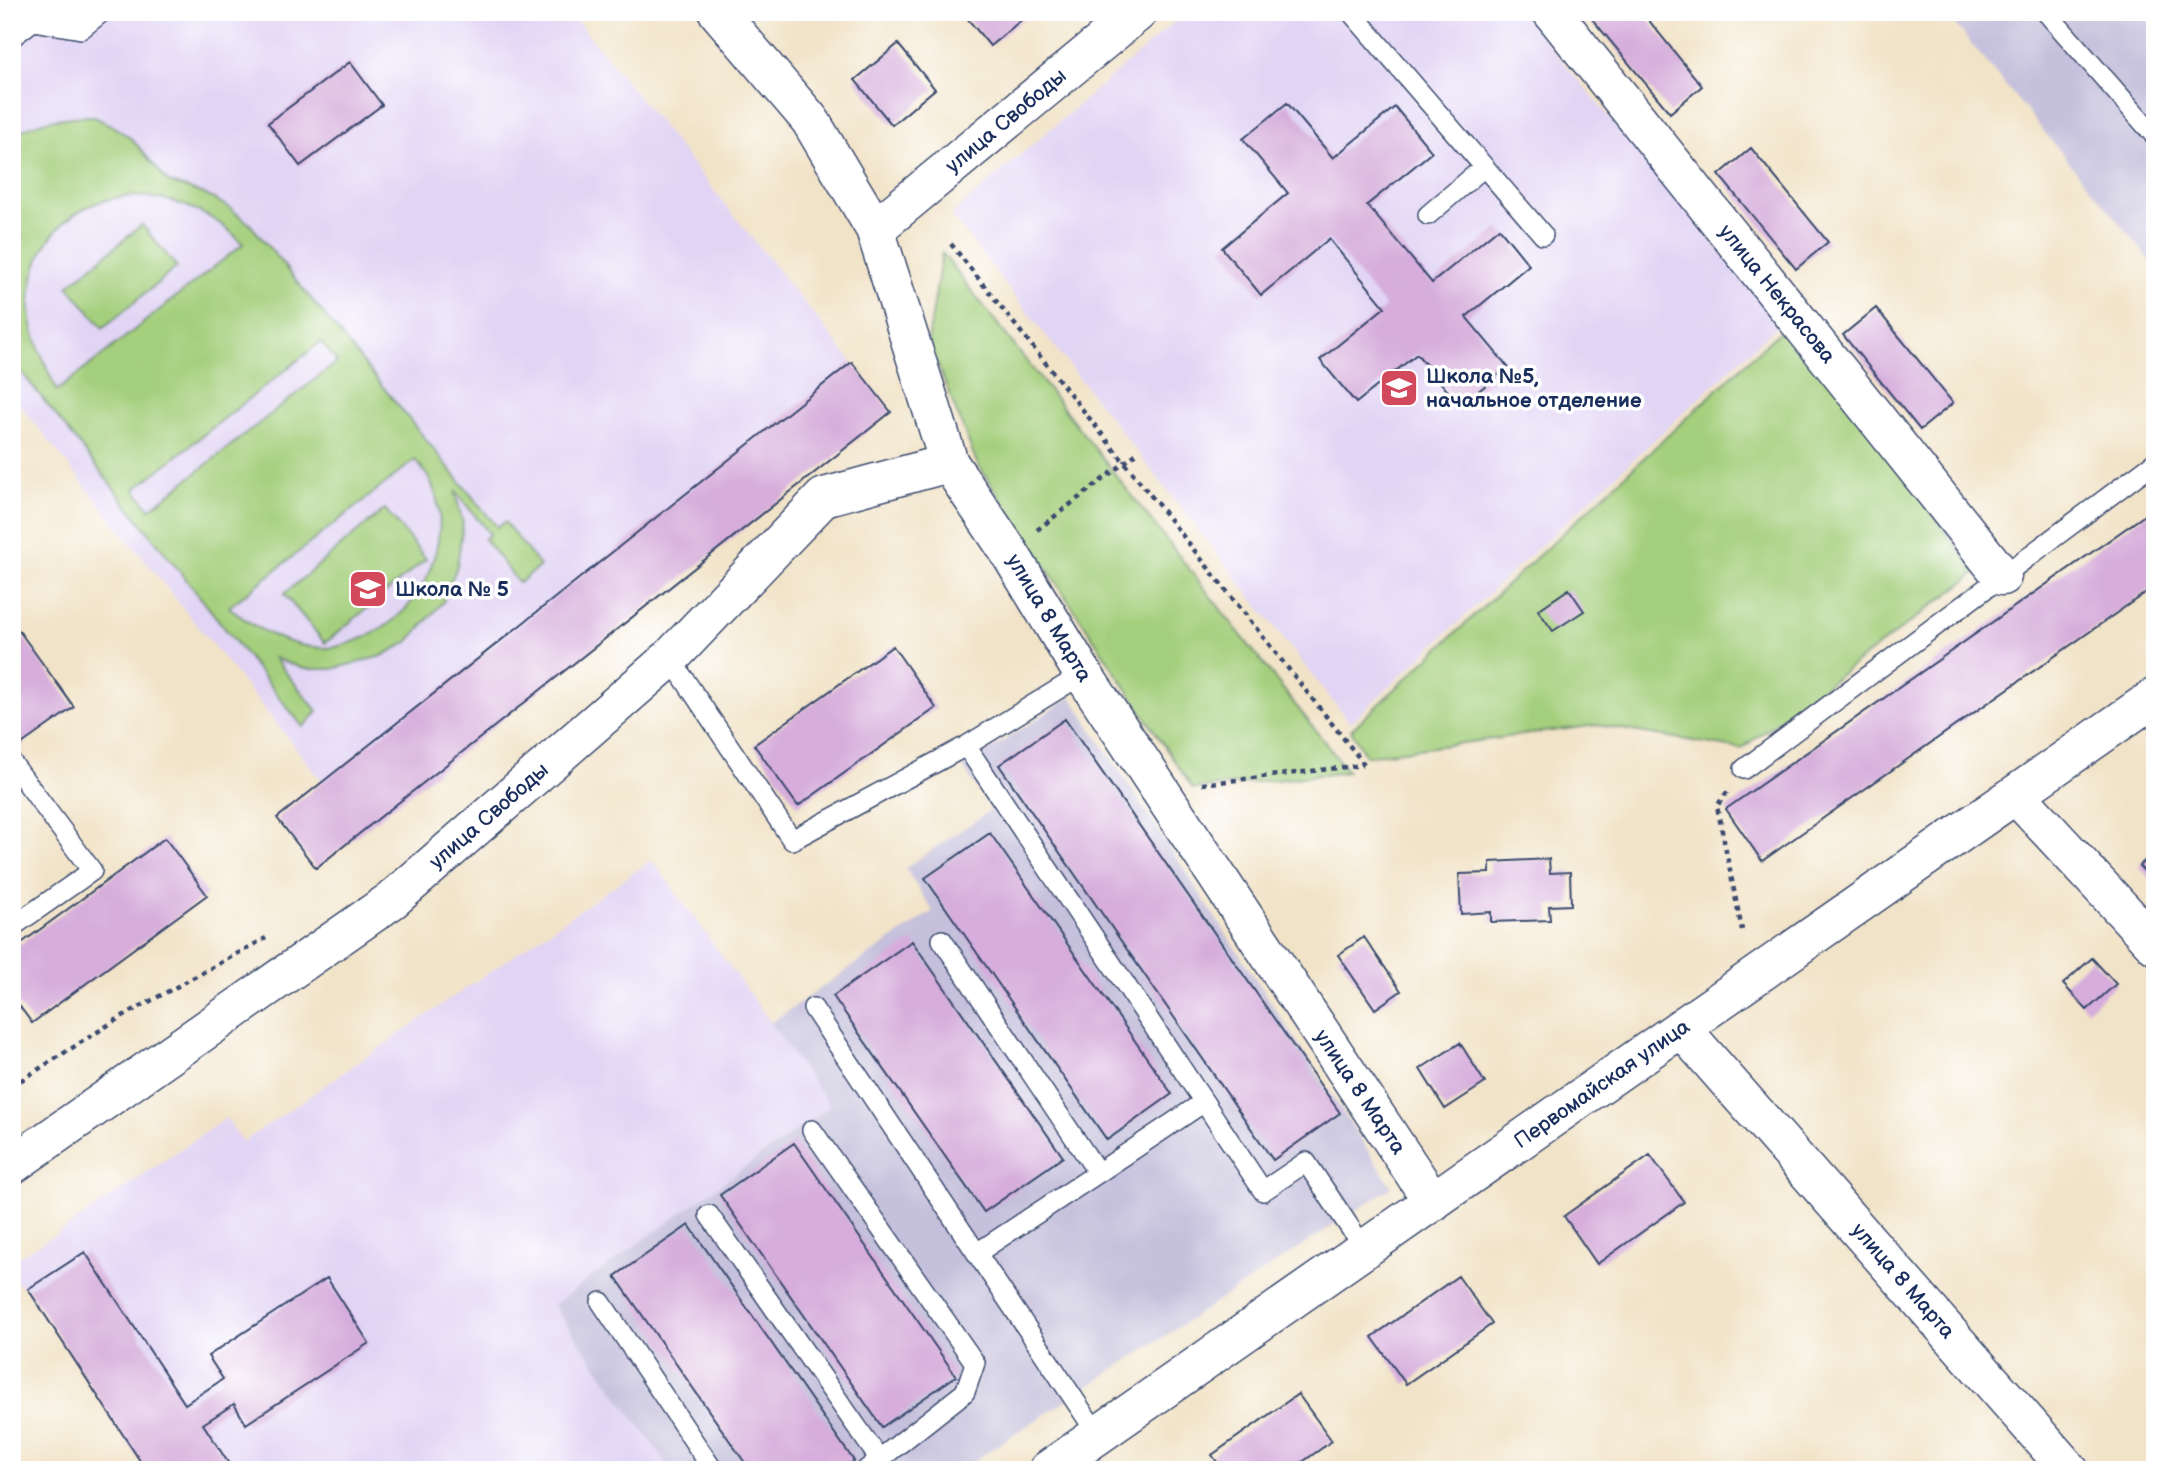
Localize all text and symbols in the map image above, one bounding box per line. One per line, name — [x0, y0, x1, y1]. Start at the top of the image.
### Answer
street label: улица Свободы — [941, 63, 1071, 179]
street label: улица Некрасова — [1713, 220, 1841, 369]
place label: Школа №5, начальное отделение — [1426, 364, 1642, 413]
school or university icon: Школа №5, начальное отделение — [1378, 367, 1420, 409]
street label: улица 8 Марта — [1001, 549, 1097, 687]
school or university icon: Школа № 5 — [347, 568, 389, 610]
place label: Школа № 5 — [395, 577, 509, 602]
street label: улица Свободы — [424, 757, 554, 875]
street label: Первомайская улица — [1509, 1014, 1695, 1154]
street label: улица 8 Марта — [1309, 1025, 1411, 1160]
street label: улица 8 Марта — [1846, 1218, 1960, 1344]

